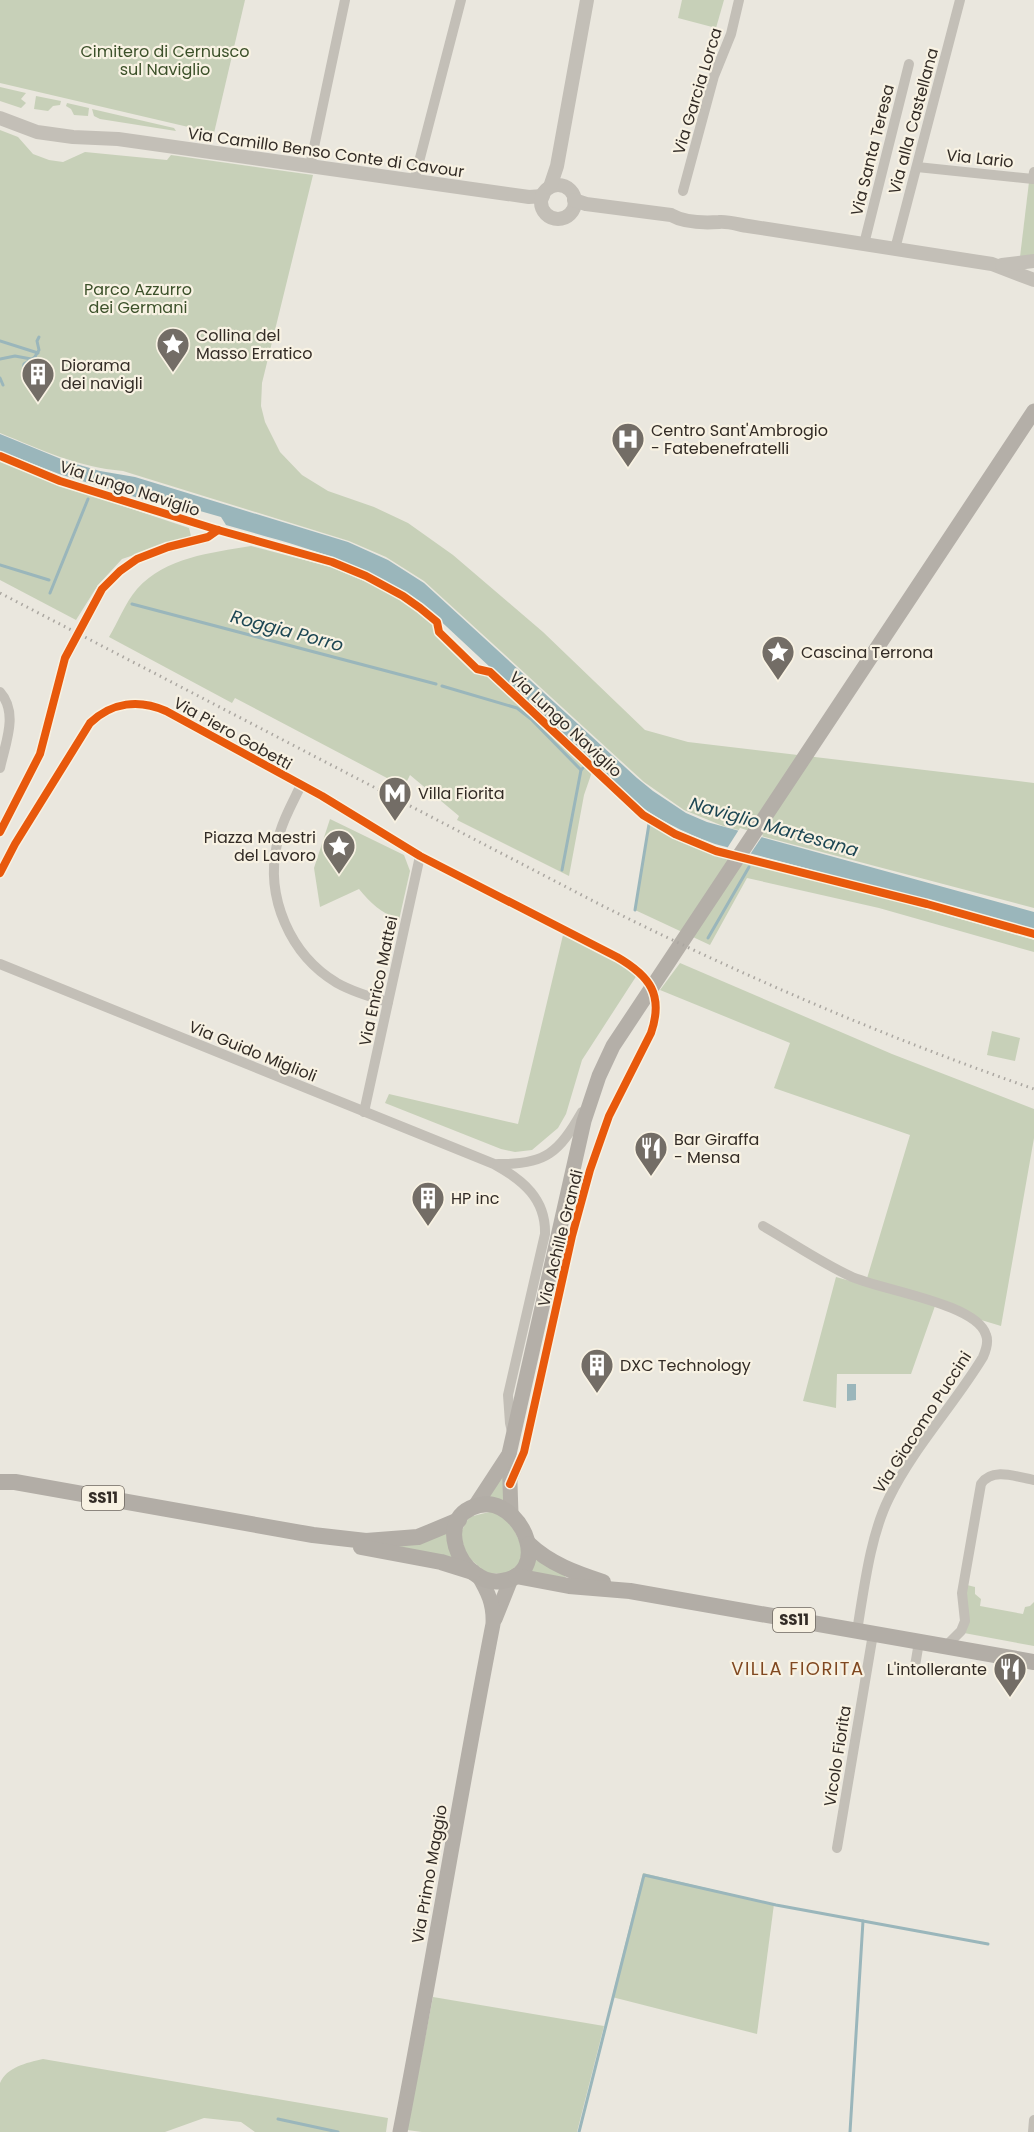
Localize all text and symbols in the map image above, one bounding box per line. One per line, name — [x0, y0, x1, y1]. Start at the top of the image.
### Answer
street label: Via Garcia Lorca — [667, 25, 728, 157]
park label: Cimitero di Cernusco sul Naviglio — [81, 40, 249, 81]
street label: Via alla Castellana — [883, 45, 944, 197]
street label: Via Santa Teresa — [845, 82, 900, 218]
street label: Via Camillo Benso Conte di Cavour — [186, 122, 466, 183]
street label: Via Lario — [945, 144, 1015, 173]
park label: Parco Azzurro dei Germani — [84, 278, 192, 319]
place label: Collina del Masso Erratico — [196, 324, 312, 365]
place icon: Collina del Masso Erratico — [155, 326, 191, 373]
place label: Diorama dei navigli — [61, 354, 143, 395]
building icon: Diorama dei navigli — [20, 356, 56, 403]
place label: Centro Sant'Ambrogio - Fatebenefratelli — [651, 419, 828, 460]
hospital icon: Centro Sant'Ambrogio - Fatebenefratelli — [610, 421, 646, 468]
street label: Via Lungo Naviglio — [57, 455, 203, 522]
water label: Roggia Porro — [228, 603, 346, 658]
place icon: Cascina Terrona — [760, 634, 796, 681]
place label: Cascina Terrona — [801, 641, 933, 664]
street label: Via Lungo Naviglio — [504, 666, 627, 783]
street label: Via Piero Gobetti — [169, 691, 296, 776]
metro station icon: Villa Fiorita — [377, 775, 413, 822]
place label: Villa Fiorita — [418, 782, 505, 805]
water label: Naviglio Martesana — [687, 790, 862, 863]
place label: Piazza Maestri del Lavoro — [204, 826, 316, 867]
place icon: Piazza Maestri del Lavoro — [321, 828, 357, 875]
street label: Via Enrico Mattei — [353, 914, 404, 1048]
street label: Via Guido Miglioli — [185, 1015, 320, 1088]
place label: Bar Giraffa - Mensa — [674, 1128, 759, 1169]
restaurant icon: Bar Giraffa - Mensa — [633, 1130, 669, 1177]
street label: Via Achille Grandi — [532, 1167, 589, 1309]
building icon: HP inc — [410, 1180, 446, 1227]
place label: HP inc — [451, 1187, 500, 1210]
building icon: DXC Technology — [579, 1347, 615, 1394]
street label: Via Giacomo Puccini — [868, 1347, 977, 1498]
place label: DXC Technology — [620, 1354, 751, 1377]
road number: SS11 — [82, 1486, 124, 1510]
road number: SS11 — [773, 1608, 815, 1632]
restaurant icon: L'intollerante — [992, 1651, 1028, 1698]
district label: VILLA FIORITA — [731, 1656, 865, 1681]
place label: L'intollerante — [887, 1658, 987, 1681]
street label: Vicolo Fiorita — [818, 1704, 857, 1808]
street label: Via Primo Maggio — [406, 1803, 453, 1945]

